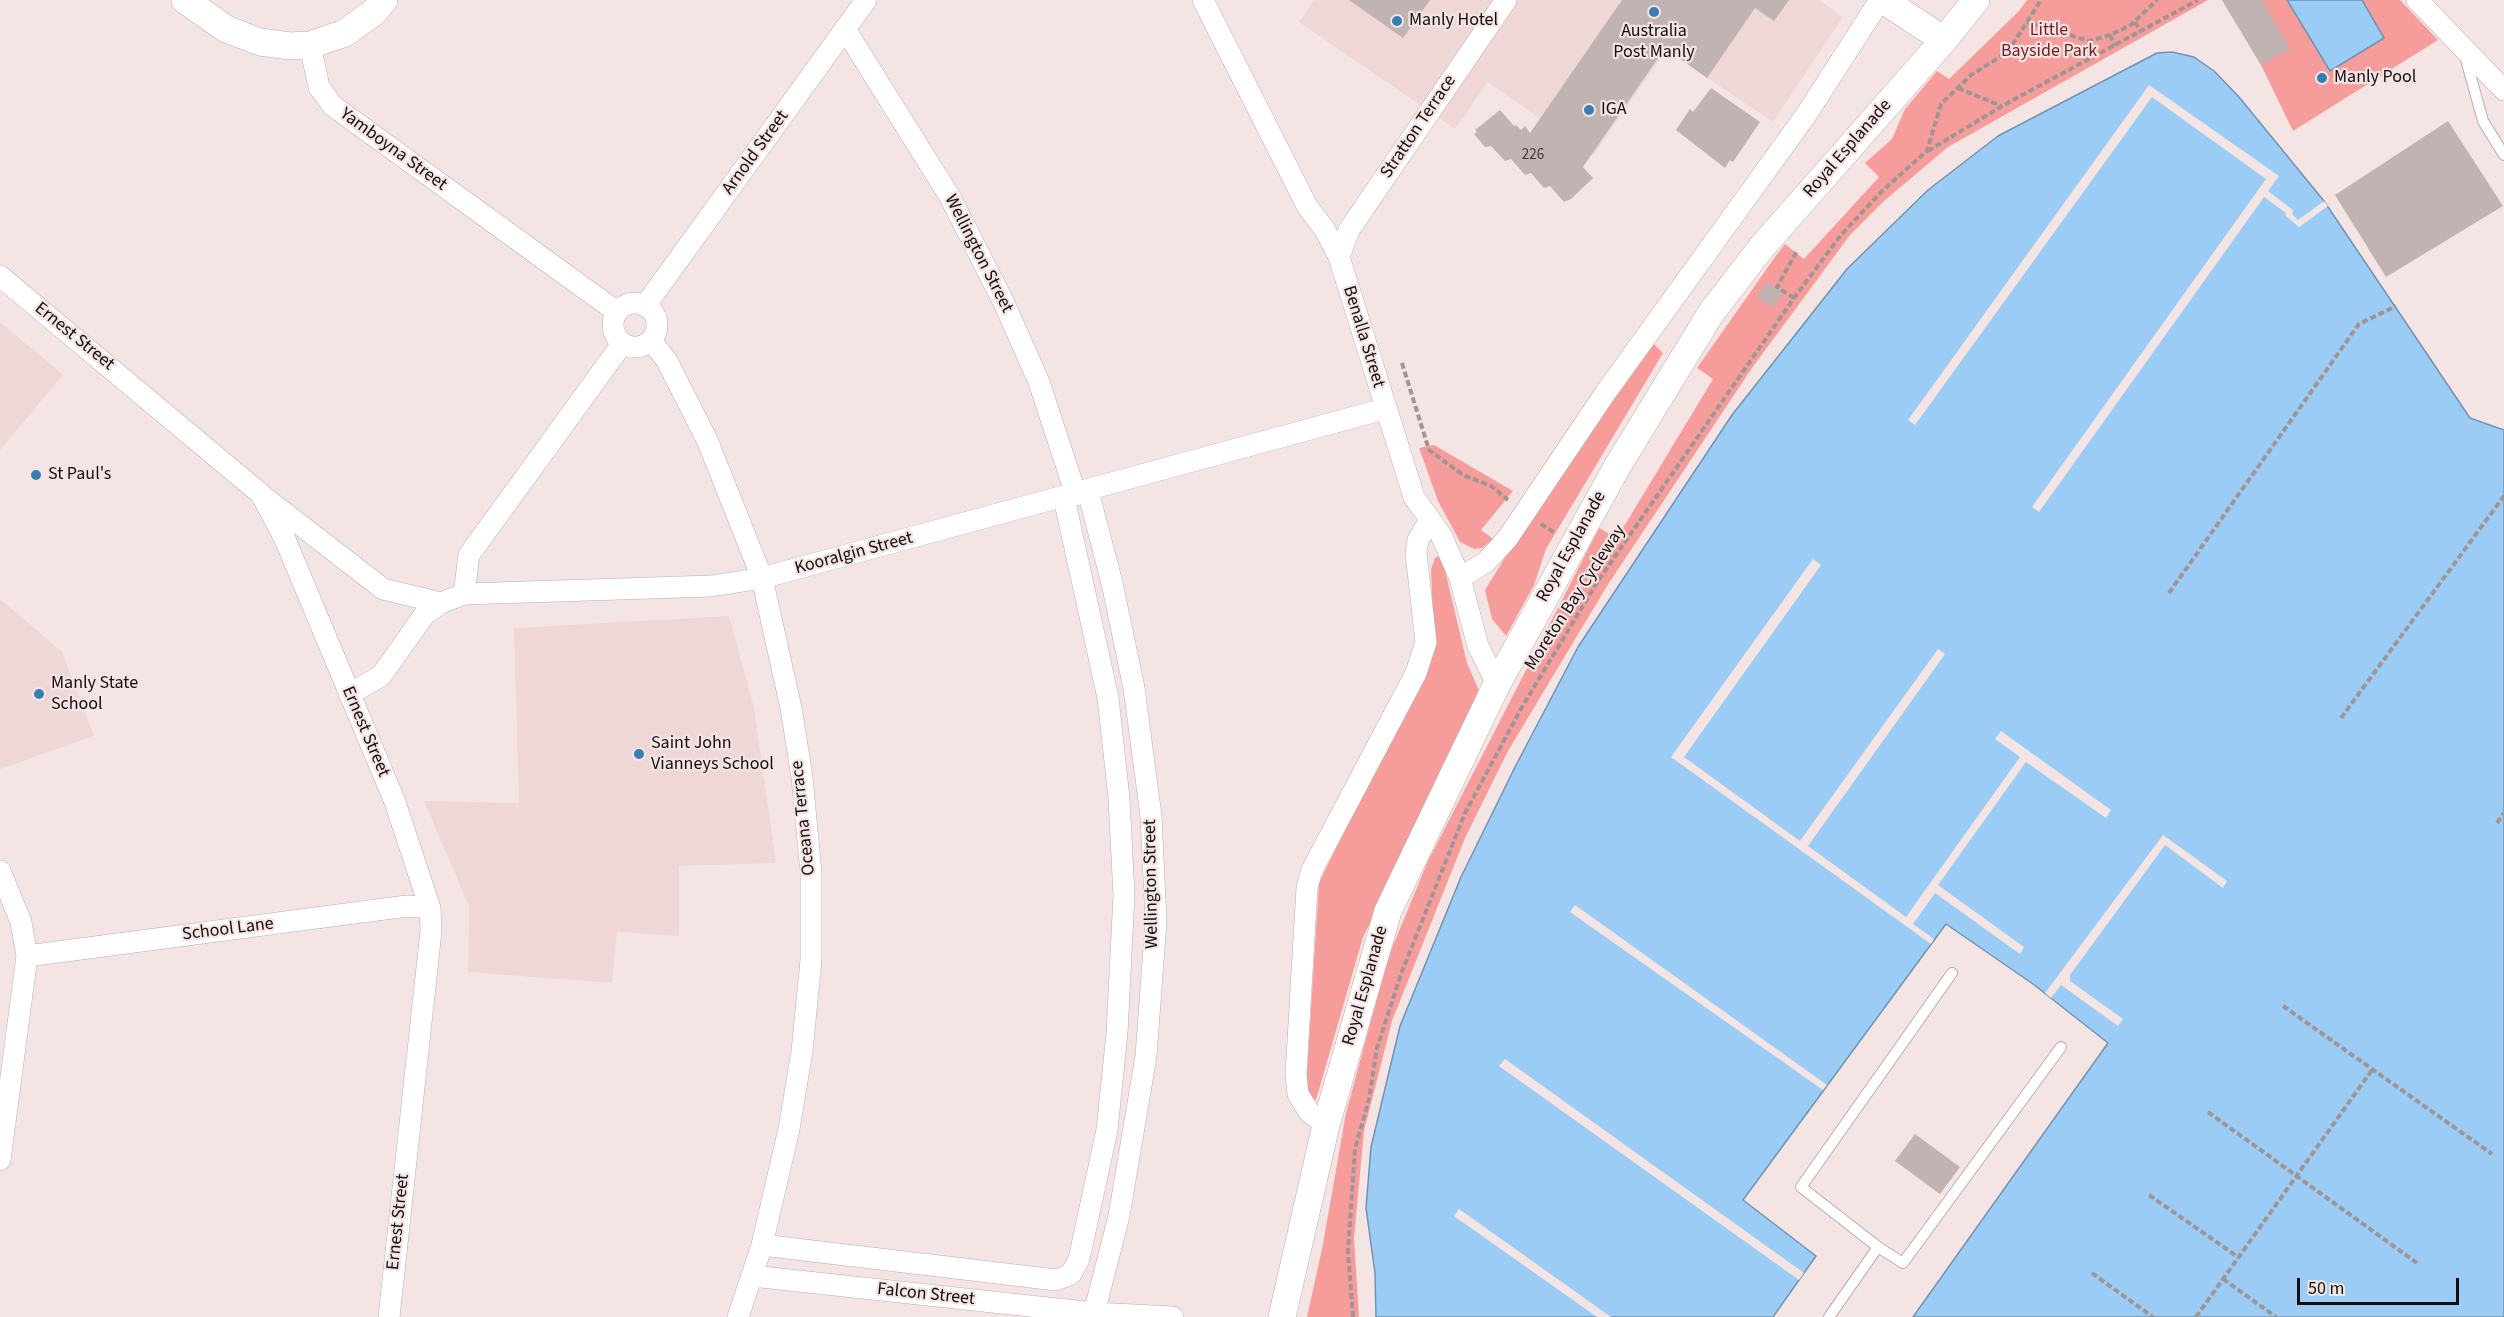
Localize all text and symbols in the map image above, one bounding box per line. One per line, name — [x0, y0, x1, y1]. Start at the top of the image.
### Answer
marker: Australia Post Manly — [1647, 5, 1661, 19]
place label: Manly Hotel — [1409, 10, 1498, 32]
marker: Manly Hotel — [1390, 14, 1404, 28]
park label: Little Bayside Park — [2001, 20, 2097, 63]
place label: Australia Post Manly — [1613, 21, 1695, 63]
place label: Manly Pool — [2334, 67, 2416, 89]
street label: Stratton Terrace — [1377, 71, 1461, 183]
marker: Manly Pool — [2315, 71, 2329, 85]
street label: Royal Esplanade — [1799, 95, 1897, 203]
place label: IGA — [1601, 99, 1627, 121]
marker: IGA — [1582, 103, 1596, 117]
street label: Yamboyna Street — [335, 104, 451, 196]
street label: Arnold Street — [718, 107, 794, 199]
house number: 226 — [1522, 147, 1544, 165]
street label: Wellington Street — [939, 191, 1017, 317]
street label: Benalla Street — [1337, 283, 1389, 391]
street label: Ernest Street — [30, 298, 118, 376]
place label: St Paul's — [48, 464, 111, 486]
marker: St Paul's — [29, 468, 43, 482]
street label: Royal Esplanade — [1533, 488, 1611, 606]
street label: Moreton Bay Cycleway — [1521, 521, 1631, 675]
street label: Kooralgin Street — [793, 528, 915, 580]
place label: Manly State School — [51, 673, 138, 716]
street label: Ernest Street — [336, 683, 394, 781]
marker: Manly State School — [32, 687, 46, 701]
place label: Saint John Vianneys School — [651, 733, 774, 776]
marker: Saint John Vianneys School — [632, 747, 646, 761]
street label: Oceana Terrace — [787, 760, 821, 876]
street label: Wellington Street — [1140, 819, 1164, 949]
street label: School Lane — [181, 914, 275, 946]
street label: Royal Esplanade — [1339, 924, 1393, 1048]
street label: Ernest Street — [383, 1173, 415, 1271]
scale bar — [2300, 1266, 2462, 1304]
text: 50 m — [2308, 1276, 2344, 1301]
street label: Falcon Street — [876, 1279, 976, 1311]

